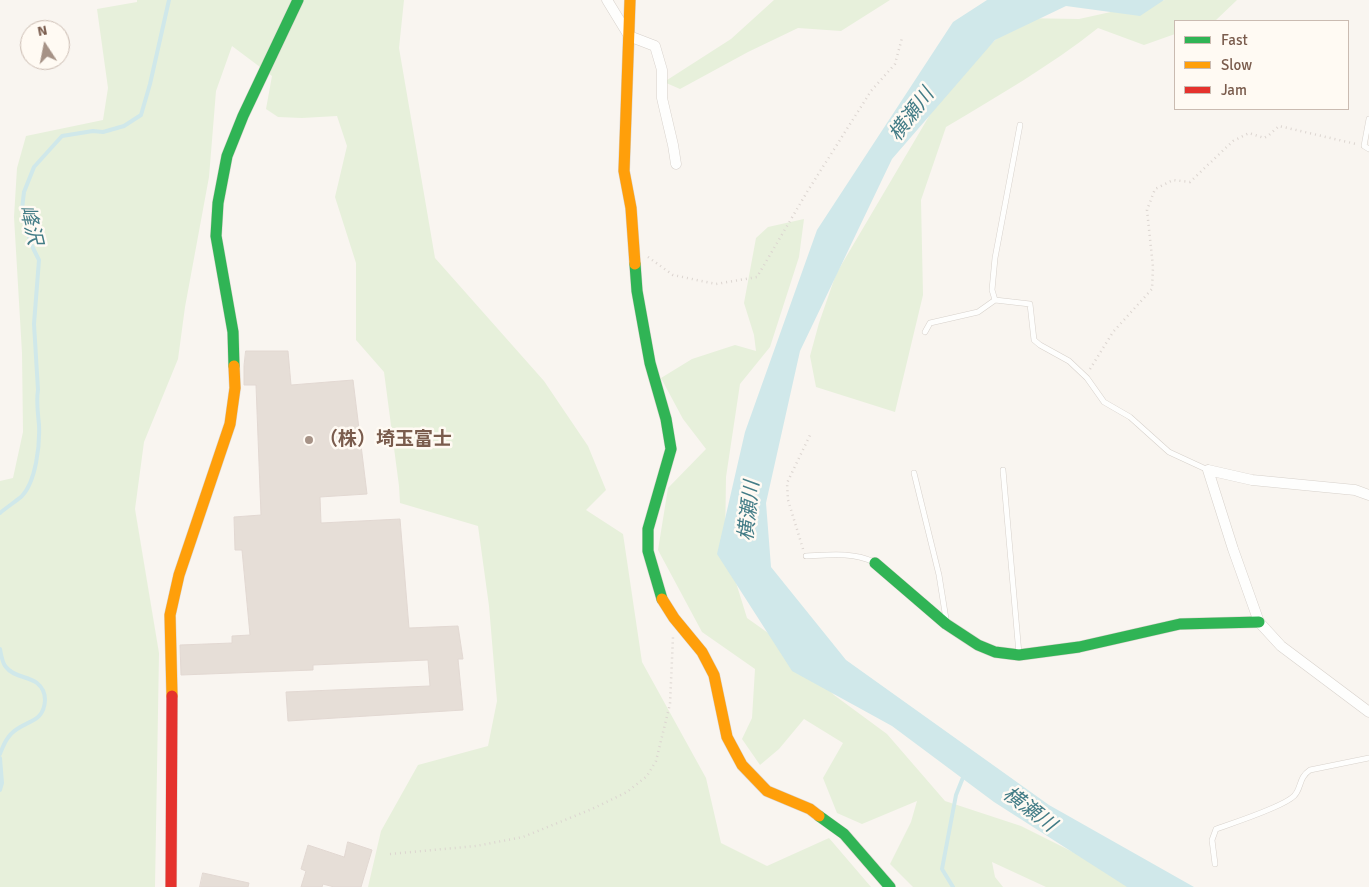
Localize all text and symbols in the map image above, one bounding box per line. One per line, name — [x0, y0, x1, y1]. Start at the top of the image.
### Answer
north arrow — [20, 20, 70, 70]
legend — [1174, 20, 1349, 110]
text: N — [36, 21, 49, 40]
text: Fast — [1221, 31, 1248, 49]
text: Slow — [1221, 56, 1252, 74]
text: Jam — [1221, 81, 1247, 99]
water label: 横瀬川 — [884, 84, 940, 146]
water label: 峰沢 — [14, 203, 46, 247]
place label: （株）埼玉富士 — [319, 429, 452, 451]
marker: （株）埼玉富士 — [303, 434, 315, 446]
water label: 横瀬川 — [735, 480, 765, 542]
water label: 横瀬川 — [998, 782, 1060, 838]

